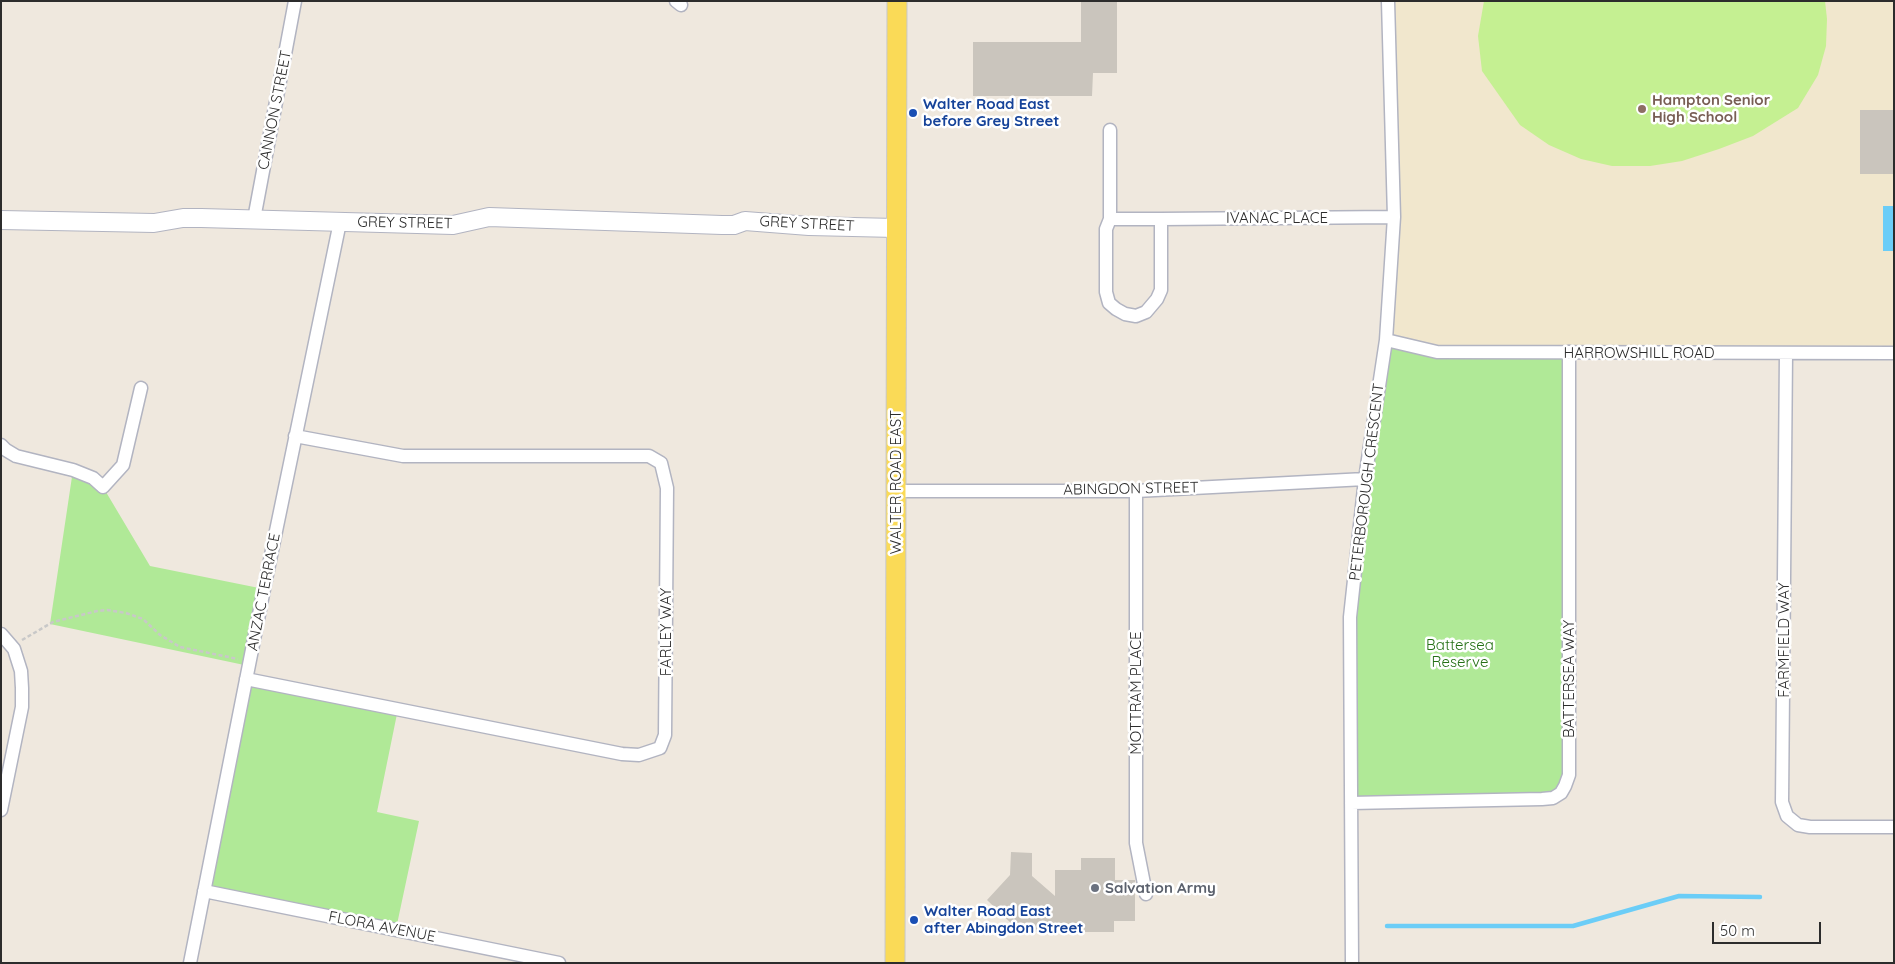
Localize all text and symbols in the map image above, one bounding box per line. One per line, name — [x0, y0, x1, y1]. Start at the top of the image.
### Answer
street label: CANNON STREET — [255, 49, 295, 171]
place label: Hampton Senior High School — [1652, 91, 1770, 126]
place label: Walter Road East before Grey Street — [923, 95, 1059, 130]
marker: Hampton Senior High School — [1636, 103, 1648, 115]
marker: Walter Road East before Grey Street — [907, 107, 919, 119]
street label: IVANAC PLACE — [1226, 209, 1328, 227]
street label: GREY STREET — [357, 213, 453, 233]
street label: GREY STREET — [759, 213, 855, 235]
street label: HARROWSHILL ROAD — [1563, 344, 1715, 362]
street label: PETERBOROUGH CRESCENT — [1346, 382, 1388, 582]
street label: WALTER ROAD EAST — [887, 410, 905, 554]
street label: ABINGDON STREET — [1063, 479, 1199, 499]
street label: ANZAC TERRACE — [244, 532, 284, 652]
street label: FARMFIELD WAY — [1775, 582, 1793, 698]
street label: FARLEY WAY — [657, 588, 675, 676]
street label: BATTERSEA WAY — [1560, 620, 1578, 738]
street label: MOTTRAM PLACE — [1127, 631, 1145, 755]
park label: Battersea Reserve — [1426, 636, 1494, 671]
place label: Salvation Army — [1105, 879, 1216, 897]
marker: Salvation Army — [1089, 882, 1101, 894]
place label: Walter Road East after Abingdon Street — [924, 902, 1083, 937]
street label: FLORA AVENUE — [327, 908, 437, 946]
scale bar — [1715, 912, 1824, 944]
marker: Walter Road East after Abingdon Street — [908, 914, 920, 926]
text: 50 m — [1720, 921, 1755, 940]

